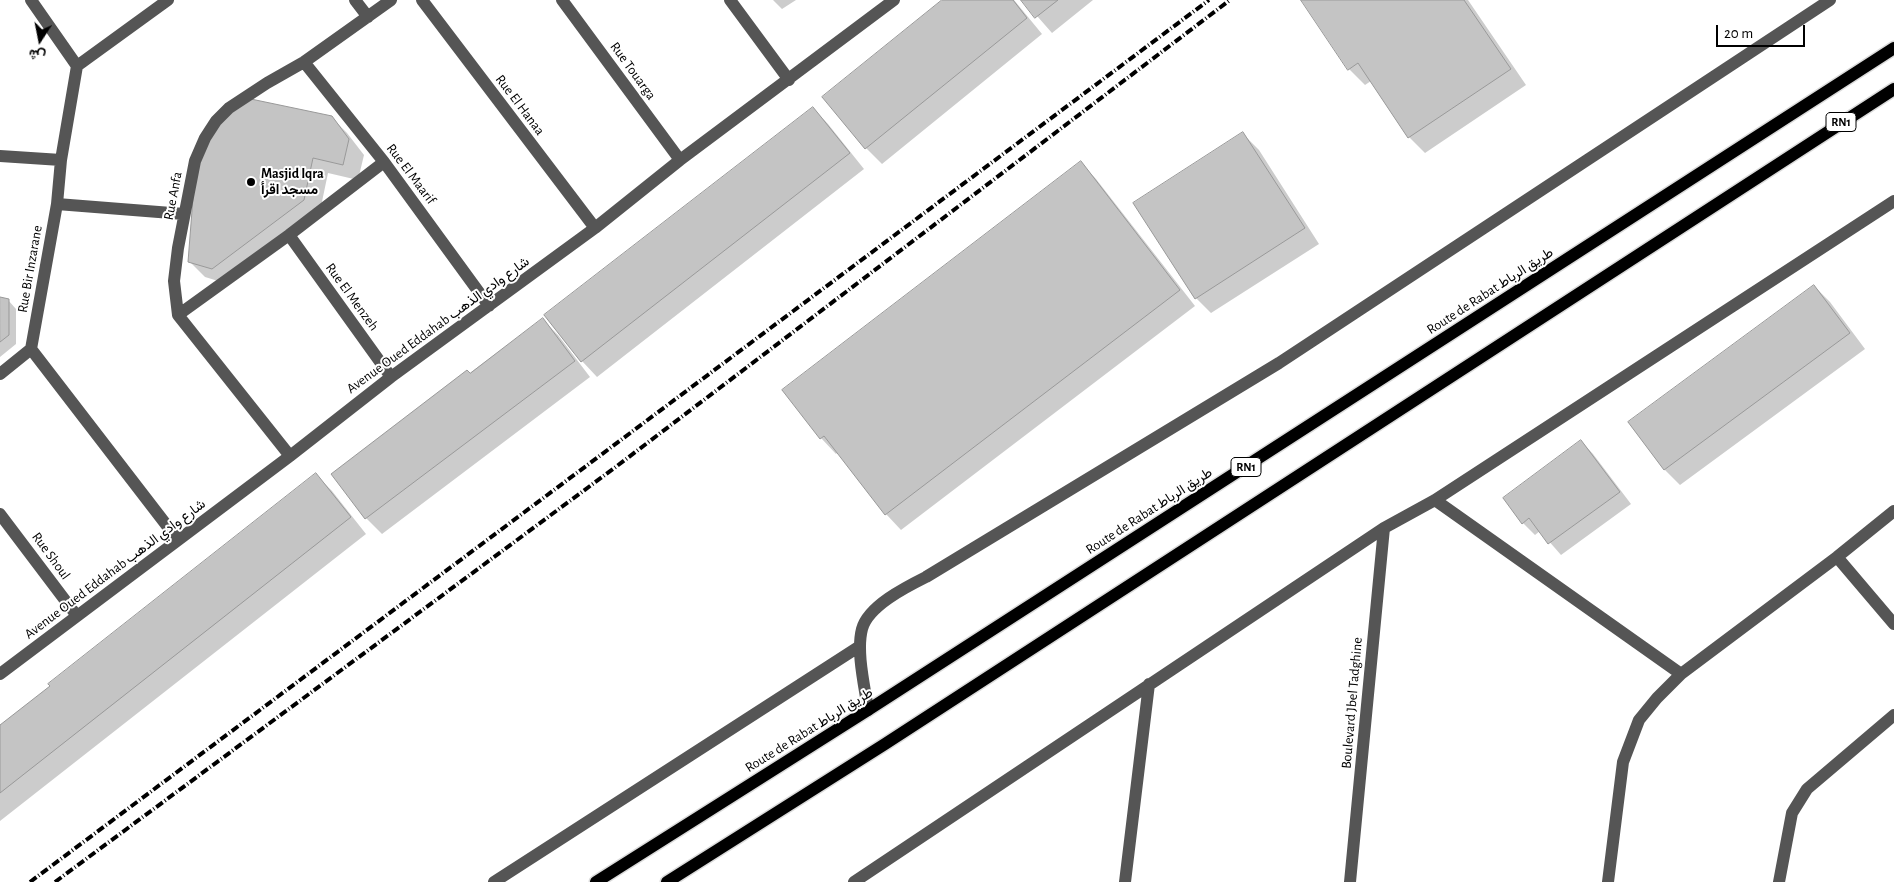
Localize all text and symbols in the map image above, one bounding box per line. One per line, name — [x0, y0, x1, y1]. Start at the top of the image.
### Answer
north arrow — [15, 15, 65, 65]
scale bar — [1719, 15, 1808, 47]
text: 20 m — [1724, 26, 1753, 41]
street label: Rue Touarga — [606, 39, 660, 103]
text: ش — [28, 46, 47, 63]
street label: Rue El Hanaa — [492, 71, 548, 139]
road number: RN1 — [1826, 112, 1856, 132]
street label: Rue El Maarif — [383, 140, 439, 208]
place label: Masjid Iqra مسجد اقرأ — [261, 166, 324, 198]
street label: Rue Anfa — [160, 170, 186, 222]
marker: Masjid Iqra مسجد اقرأ — [245, 176, 257, 188]
street label: Rue Bir Inzarane — [14, 224, 46, 314]
street label: Route de Rabat طريق الرباط — [1424, 244, 1556, 338]
street label: Avenue Oued Eddahab شارع وادي الذهب — [343, 253, 533, 397]
street label: Rue El Menzeh — [322, 260, 382, 334]
road number: RN1 — [1231, 458, 1261, 477]
street label: Route de Rabat طريق الرباط — [1083, 464, 1215, 558]
street label: Avenue Oued Eddahab شارع وادي الذهب — [21, 495, 209, 643]
street label: Rue Shoul — [28, 529, 74, 583]
street label: Boulevard Jbel Tadghine — [1338, 637, 1366, 769]
street label: Route de Rabat طريق الرباط — [742, 684, 876, 776]

